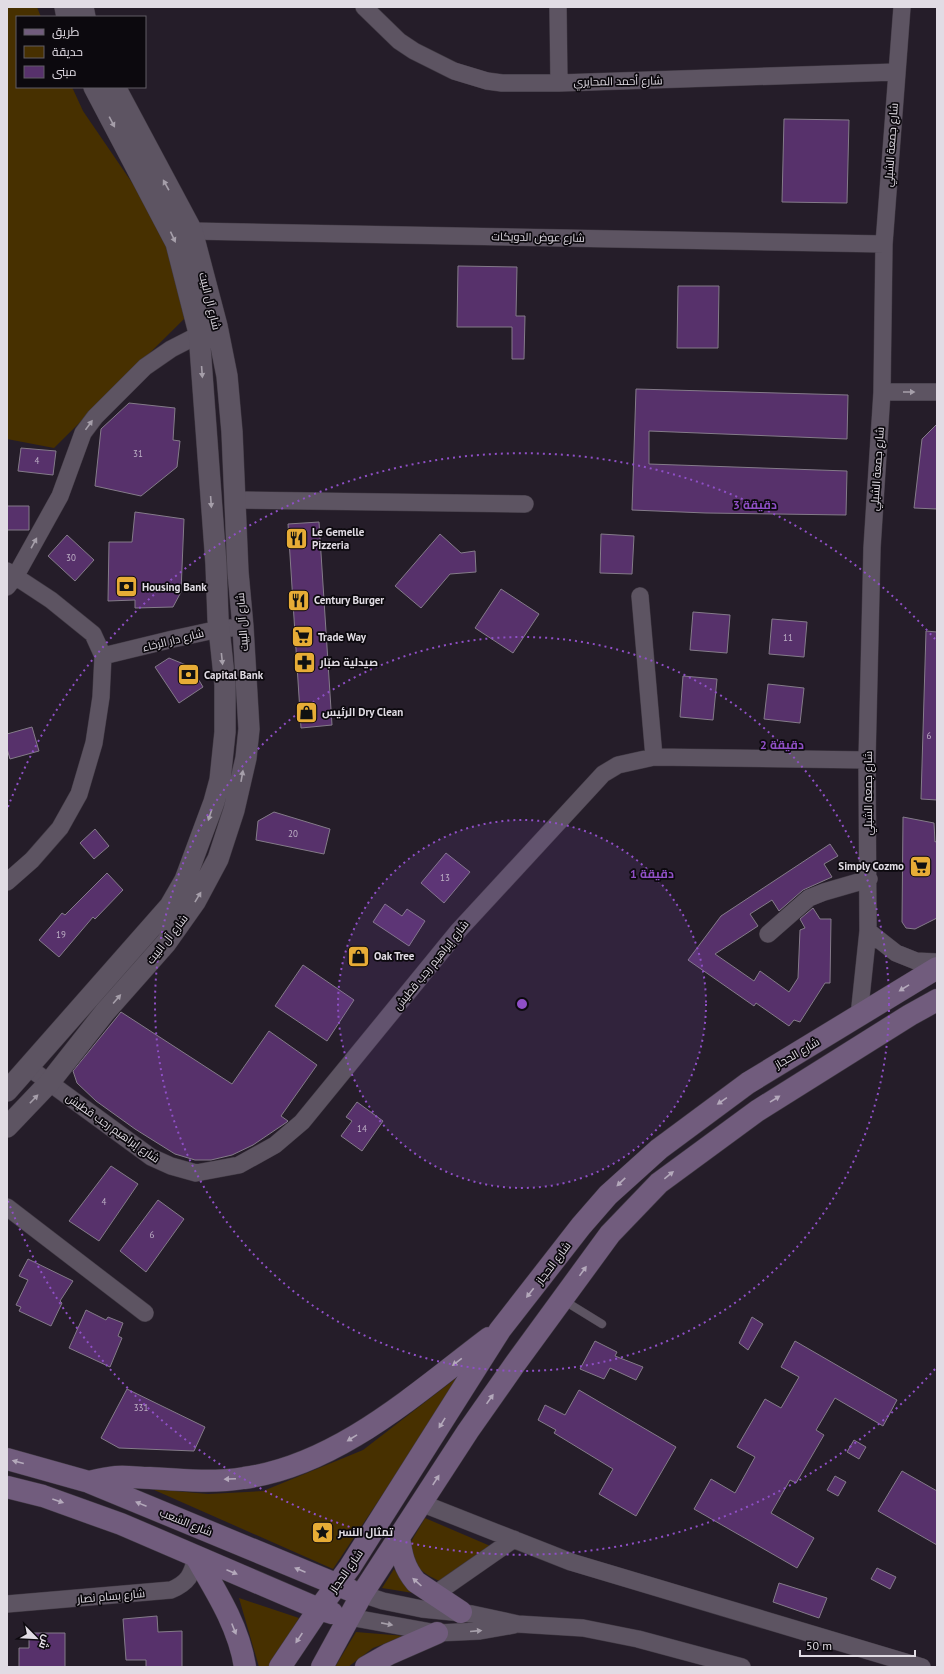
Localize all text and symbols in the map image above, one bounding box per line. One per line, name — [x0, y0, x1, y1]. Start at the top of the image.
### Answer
legend — [16, 16, 146, 88]
text: طريق — [52, 24, 80, 39]
text: حديقة — [52, 44, 83, 59]
text: مبنى — [52, 64, 77, 79]
street label: شارع أحمد المحايري — [573, 73, 663, 91]
street label: شارع جمعة الشبلي — [881, 102, 903, 188]
one-way arrow — [109, 116, 115, 127]
one-way arrow — [163, 179, 170, 191]
street label: شارع عوض الدويكات — [491, 229, 585, 246]
one-way arrow — [170, 231, 176, 242]
street label: شارع آل البيت — [195, 271, 224, 332]
one-way arrow — [198, 366, 205, 378]
one-way arrow — [903, 389, 916, 395]
one-way arrow — [85, 420, 93, 431]
street label: شارع جمعة الشبلي — [867, 426, 889, 512]
house number: 31 — [133, 448, 143, 459]
house number: 4 — [35, 455, 40, 466]
one-way arrow — [208, 496, 215, 508]
text: 3 دقيقة — [733, 497, 777, 512]
restaurant icon: Le Gemelle Pizzeria — [283, 525, 309, 551]
place label: Le Gemelle Pizzeria — [312, 525, 365, 552]
one-way arrow — [31, 537, 38, 548]
house number: 30 — [66, 552, 76, 563]
bank icon: Housing Bank — [113, 574, 139, 600]
place label: Housing Bank — [142, 580, 207, 594]
restaurant icon: Century Burger — [286, 587, 312, 613]
street label: شارع آل البيت — [233, 592, 252, 652]
place label: Century Burger — [314, 593, 384, 607]
supermarket icon: Trade Way — [290, 624, 316, 650]
street label: شارع دار الرخاء — [141, 626, 205, 655]
place label: Trade Way — [318, 630, 367, 644]
house number: 11 — [783, 632, 793, 643]
pharmacy icon: صيدلية صبّار — [291, 649, 317, 675]
one-way arrow — [219, 653, 225, 665]
place label: صيدلية صبّار — [319, 655, 378, 669]
bank icon: Capital Bank — [176, 662, 202, 688]
place label: Capital Bank — [204, 668, 264, 682]
shop icon: الرئيس Dry Clean — [293, 699, 319, 725]
place label: الرئيس Dry Clean — [322, 705, 403, 719]
house number: 6 — [927, 730, 932, 741]
text: 2 دقيقة — [760, 737, 804, 752]
street label: شارع جمعة الشبلي — [861, 751, 877, 835]
one-way arrow — [240, 770, 246, 782]
one-way arrow — [207, 810, 213, 822]
house number: 20 — [288, 828, 298, 839]
supermarket icon: Simply Cozmo — [907, 853, 933, 879]
place label: Simply Cozmo — [838, 859, 904, 873]
text: 1 دقيقة — [630, 866, 674, 881]
house number: 13 — [440, 872, 450, 883]
one-way arrow — [194, 891, 201, 903]
street label: شارع آل البيت — [143, 911, 191, 967]
street label: شارع إبراهيم رجب قطيش — [391, 917, 472, 1013]
house number: 19 — [56, 929, 66, 940]
shop icon: Oak Tree — [346, 943, 372, 969]
place label: Oak Tree — [374, 949, 415, 963]
one-way arrow — [899, 984, 909, 992]
one-way arrow — [112, 994, 121, 1004]
centre of rings — [515, 997, 529, 1011]
street label: شارع الحجاز — [771, 1035, 822, 1073]
street label: شارع إبراهيم رجب قطيش — [63, 1090, 163, 1166]
one-way arrow — [29, 1094, 39, 1104]
one-way arrow — [769, 1096, 781, 1103]
one-way arrow — [717, 1097, 728, 1105]
house number: 14 — [357, 1123, 367, 1134]
one-way arrow — [664, 1171, 675, 1180]
one-way arrow — [616, 1177, 626, 1187]
house number: 4 — [102, 1196, 107, 1207]
house number: 6 — [150, 1229, 155, 1240]
street label: شارع الحجاز — [532, 1239, 574, 1288]
one-way arrow — [579, 1266, 587, 1277]
one-way arrow — [525, 1288, 534, 1299]
one-way arrow — [452, 1358, 463, 1366]
one-way arrow — [486, 1394, 494, 1405]
house number: 331 — [134, 1402, 148, 1413]
one-way arrow — [438, 1417, 445, 1428]
one-way arrow — [347, 1434, 357, 1442]
one-way arrow — [12, 1459, 25, 1465]
one-way arrow — [432, 1475, 440, 1485]
one-way arrow — [224, 1476, 236, 1483]
one-way arrow — [52, 1498, 64, 1504]
one-way arrow — [135, 1500, 147, 1506]
street label: شارع الشعب — [157, 1505, 214, 1540]
place icon: تمثال النسر — [309, 1519, 335, 1545]
place label: تمثال النسر — [337, 1525, 394, 1539]
street label: شارع الحجاز — [325, 1547, 367, 1597]
one-way arrow — [295, 1567, 306, 1573]
one-way arrow — [226, 1570, 238, 1576]
one-way arrow — [412, 1577, 422, 1587]
street label: شارع بسام نصار — [75, 1586, 146, 1607]
north arrow — [16, 1618, 56, 1658]
one-way arrow — [381, 1621, 394, 1627]
one-way arrow — [231, 1623, 237, 1635]
one-way arrow — [470, 1628, 482, 1635]
scale bar — [800, 1632, 915, 1658]
text: ش — [36, 1633, 54, 1651]
one-way arrow — [295, 1633, 303, 1643]
text: 50 m — [806, 1638, 832, 1653]

